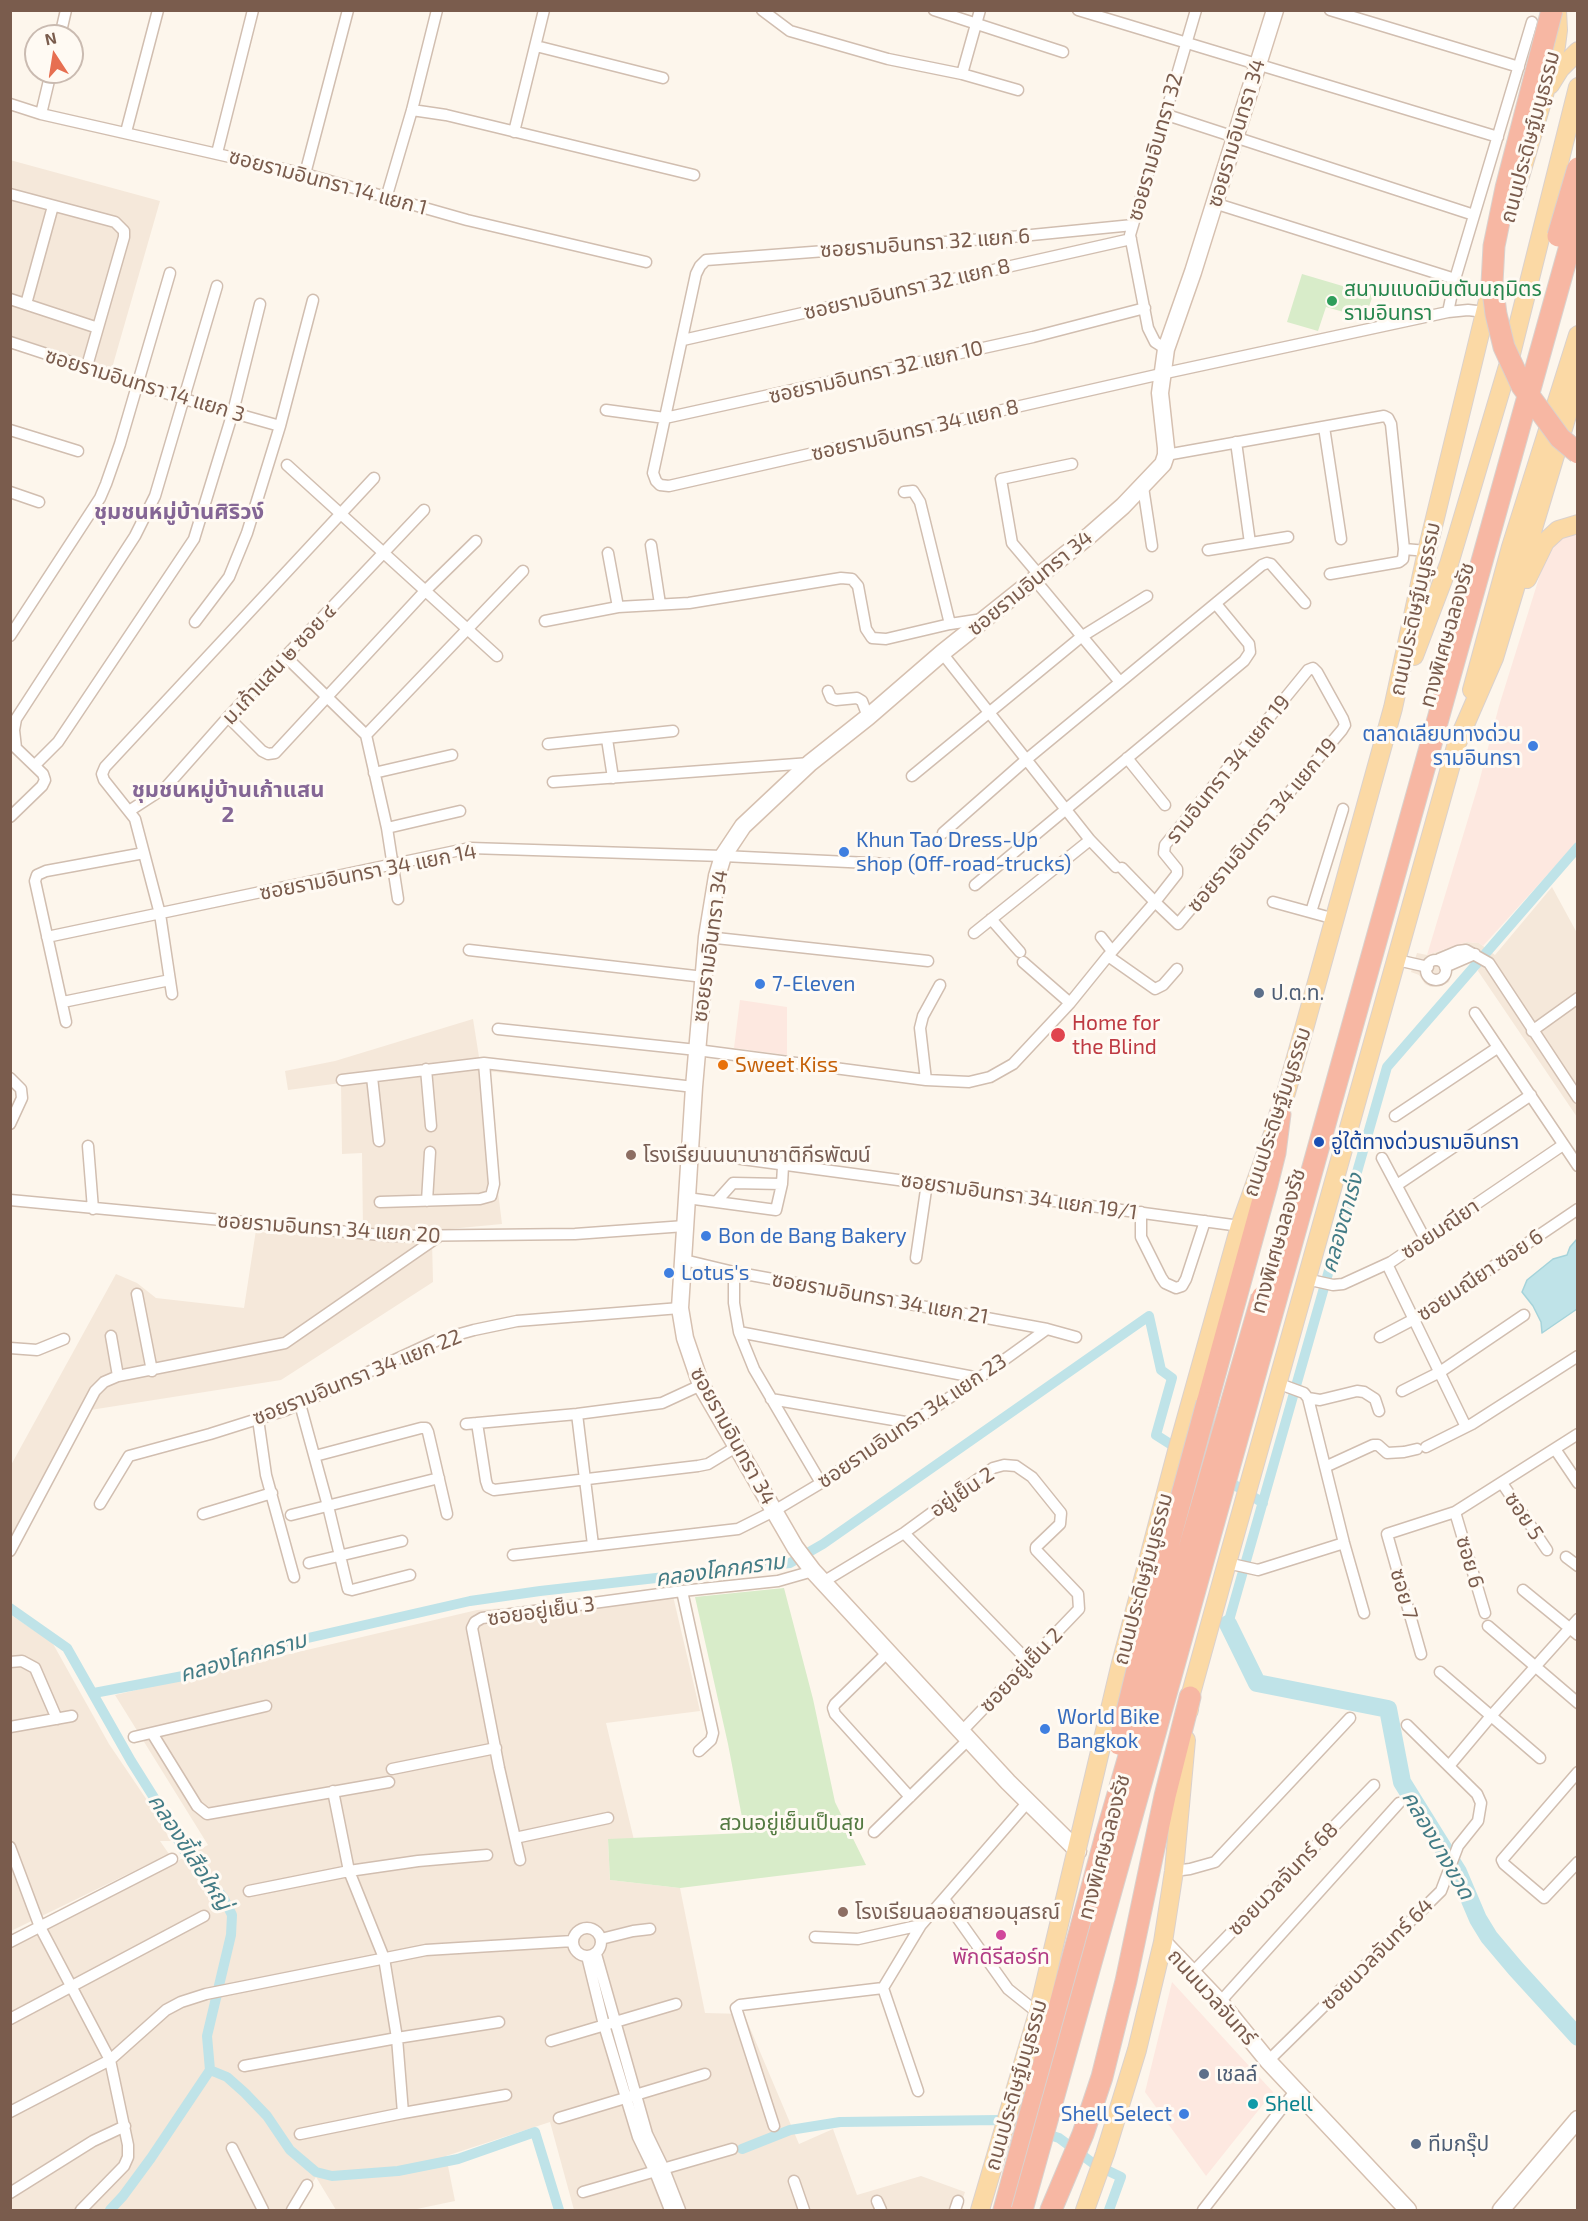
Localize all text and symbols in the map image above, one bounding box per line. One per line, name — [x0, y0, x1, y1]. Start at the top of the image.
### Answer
north arrow — [24, 24, 84, 84]
text: N — [43, 27, 58, 48]
street label: ถนนประดิษฐ์มนูธรรม — [1495, 48, 1565, 226]
street label: ซอยรามอินทรา 34 — [1201, 56, 1271, 210]
street label: ซอยรามอินทรา 32 — [1122, 70, 1188, 224]
street label: ซอยรามอินทรา 14 แยก 1 — [226, 143, 430, 221]
street label: ซอยรามอินทรา 32 แยก 6 — [819, 223, 1031, 263]
street label: ซอยรามอินทรา 32 แยก 8 — [801, 253, 1013, 325]
place label: สนามแบดมินตันนฤมิตร รามอินทรา — [1344, 276, 1542, 326]
marker: สนามแบดมินตันนฤมิตร รามอินทรา — [1325, 294, 1339, 308]
street label: ซอยรามอินทรา 32 แยก 10 — [766, 335, 986, 409]
street label: ซอยรามอินทรา 14 แยก 3 — [42, 343, 248, 427]
street label: ซอยรามอินทรา 34 แยก 8 — [809, 394, 1021, 466]
district label: ชุมชนหมู่บ้านศิริวง์ — [94, 499, 264, 525]
street label: ถนนประดิษฐ์มนูธรรม — [1384, 520, 1446, 698]
street label: ซอยรามอินทรา 34 — [962, 525, 1098, 641]
street label: ทางพิเศษฉลองรัช — [1414, 560, 1480, 710]
street label: ม.เก้าแสน ๒ ซอย ๔ — [217, 598, 341, 730]
street label: รามอินทรา 34 แยก 19 — [1160, 690, 1296, 848]
place label: ตลาดเลียบทางด่วน รามอินทรา — [1362, 721, 1521, 771]
street label: ซอยรามอินทรา 34 แยก 19 — [1182, 733, 1342, 917]
marker: ตลาดเลียบทางด่วน รามอินทรา — [1526, 739, 1540, 753]
district label: ชุมชนหมู่บ้านเก้าแสน 2 — [132, 777, 324, 828]
place label: Khun Tao Dress-Up shop (Off-road-trucks) — [856, 827, 1071, 877]
street label: ซอยรามอินทรา 34 แยก 14 — [257, 839, 479, 905]
marker: Khun Tao Dress-Up shop (Off-road-trucks) — [837, 845, 851, 859]
street label: ซอยรามอินทรา 34 — [687, 868, 733, 1024]
place label: 7-Eleven — [772, 971, 855, 997]
marker: 7-Eleven — [753, 977, 767, 991]
place label: ป.ต.ท. — [1271, 980, 1324, 1006]
marker: ป.ต.ท. — [1252, 986, 1266, 1000]
place label: Home for the Blind — [1072, 1010, 1160, 1060]
street label: ถนนประดิษฐ์มนูธรรม — [1238, 1024, 1316, 1200]
marker: Home for the Blind — [1049, 1026, 1067, 1044]
place label: Sweet Kiss — [735, 1052, 838, 1078]
marker: Sweet Kiss — [716, 1058, 730, 1072]
place label: อู่ใต้ทางด่วนรามอินทรา — [1331, 1129, 1519, 1155]
marker: อู่ใต้ทางด่วนรามอินทรา — [1312, 1135, 1326, 1149]
place label: โรงเรียนนนานาชาติกีรพัฒน์ — [643, 1142, 871, 1168]
marker: โรงเรียนนนานาชาติกีรพัฒน์ — [624, 1148, 638, 1162]
street label: ทางพิเศษฉลองรัช — [1245, 1166, 1311, 1316]
street label: ซอยรามอินทรา 34 แยก 19/1 — [899, 1167, 1139, 1225]
water label: คลองตาเร่ง — [1315, 1170, 1369, 1276]
street label: ซอยมณียา — [1396, 1194, 1484, 1264]
street label: ซอยรามอินทรา 34 แยก 20 — [216, 1208, 442, 1248]
place label: Bon de Bang Bakery — [718, 1223, 907, 1249]
street label: ซอยมณียา ซอย 6 — [1412, 1224, 1548, 1326]
marker: Bon de Bang Bakery — [699, 1229, 713, 1243]
place label: Lotus's — [681, 1260, 749, 1286]
marker: Lotus's — [662, 1266, 676, 1280]
street label: ซอยรามอินทรา 34 แยก 21 — [770, 1267, 990, 1329]
street label: ซอยรามอินทรา 34 แยก 22 — [249, 1324, 465, 1430]
street label: ซอยรามอินทรา 34 แยก 23 — [813, 1348, 1011, 1494]
street label: ซอยรามอินทรา 34 — [685, 1363, 781, 1509]
street label: อยู่เย็น 2 — [925, 1461, 999, 1523]
street label: ซอย 5 — [1499, 1487, 1549, 1545]
street label: ถนนประดิษฐ์มนูธรรม — [1108, 1490, 1178, 1668]
street label: ซอย 6 — [1451, 1533, 1489, 1591]
water label: คลองโคกคราม — [654, 1548, 786, 1592]
street label: ซอย 7 — [1385, 1566, 1423, 1622]
street label: ซอยอยู่เย็น 3 — [486, 1591, 596, 1631]
street label: ซอยอยู่เย็น 2 — [974, 1622, 1068, 1718]
water label: คลองโคกคราม — [177, 1626, 309, 1688]
place label: World Bike Bangkok — [1057, 1704, 1160, 1754]
marker: World Bike Bangkok — [1038, 1722, 1052, 1736]
street label: ทางพิเศษฉลองรัช — [1072, 1771, 1136, 1923]
water label: คลองบางขวด — [1396, 1786, 1480, 1904]
water label: คลองขี้เสือใหญ่ — [143, 1789, 237, 1915]
park label: สวนอยู่เย็นเป็นสุข — [719, 1810, 865, 1836]
street label: ซอยนวลจันทร์ 68 — [1223, 1817, 1343, 1941]
street label: ซอยนวลจันทร์ 64 — [1316, 1893, 1438, 2015]
place label: โรงเรียนลอยสายอนุสรณ์ — [855, 1899, 1060, 1925]
marker: โรงเรียนลอยสายอนุสรณ์ — [836, 1905, 850, 1919]
marker: พักดีรีสอร์ท — [994, 1928, 1008, 1942]
place label: พักดีรีสอร์ท — [952, 1944, 1050, 1970]
street label: ถนนนวลจันทร์ — [1162, 1944, 1262, 2050]
street label: ถนนประดิษฐ์มนูธรรม — [980, 1997, 1052, 2173]
place label: เชลล์ — [1216, 2061, 1257, 2087]
marker: เชลล์ — [1197, 2067, 1211, 2081]
place label: Shell — [1265, 2091, 1313, 2117]
marker: Shell — [1246, 2097, 1260, 2111]
place label: Shell Select — [1061, 2101, 1172, 2127]
marker: Shell Select — [1177, 2107, 1191, 2121]
place label: ทีมกรุ๊ป — [1428, 2131, 1489, 2157]
marker: ทีมกรุ๊ป — [1409, 2137, 1423, 2151]

